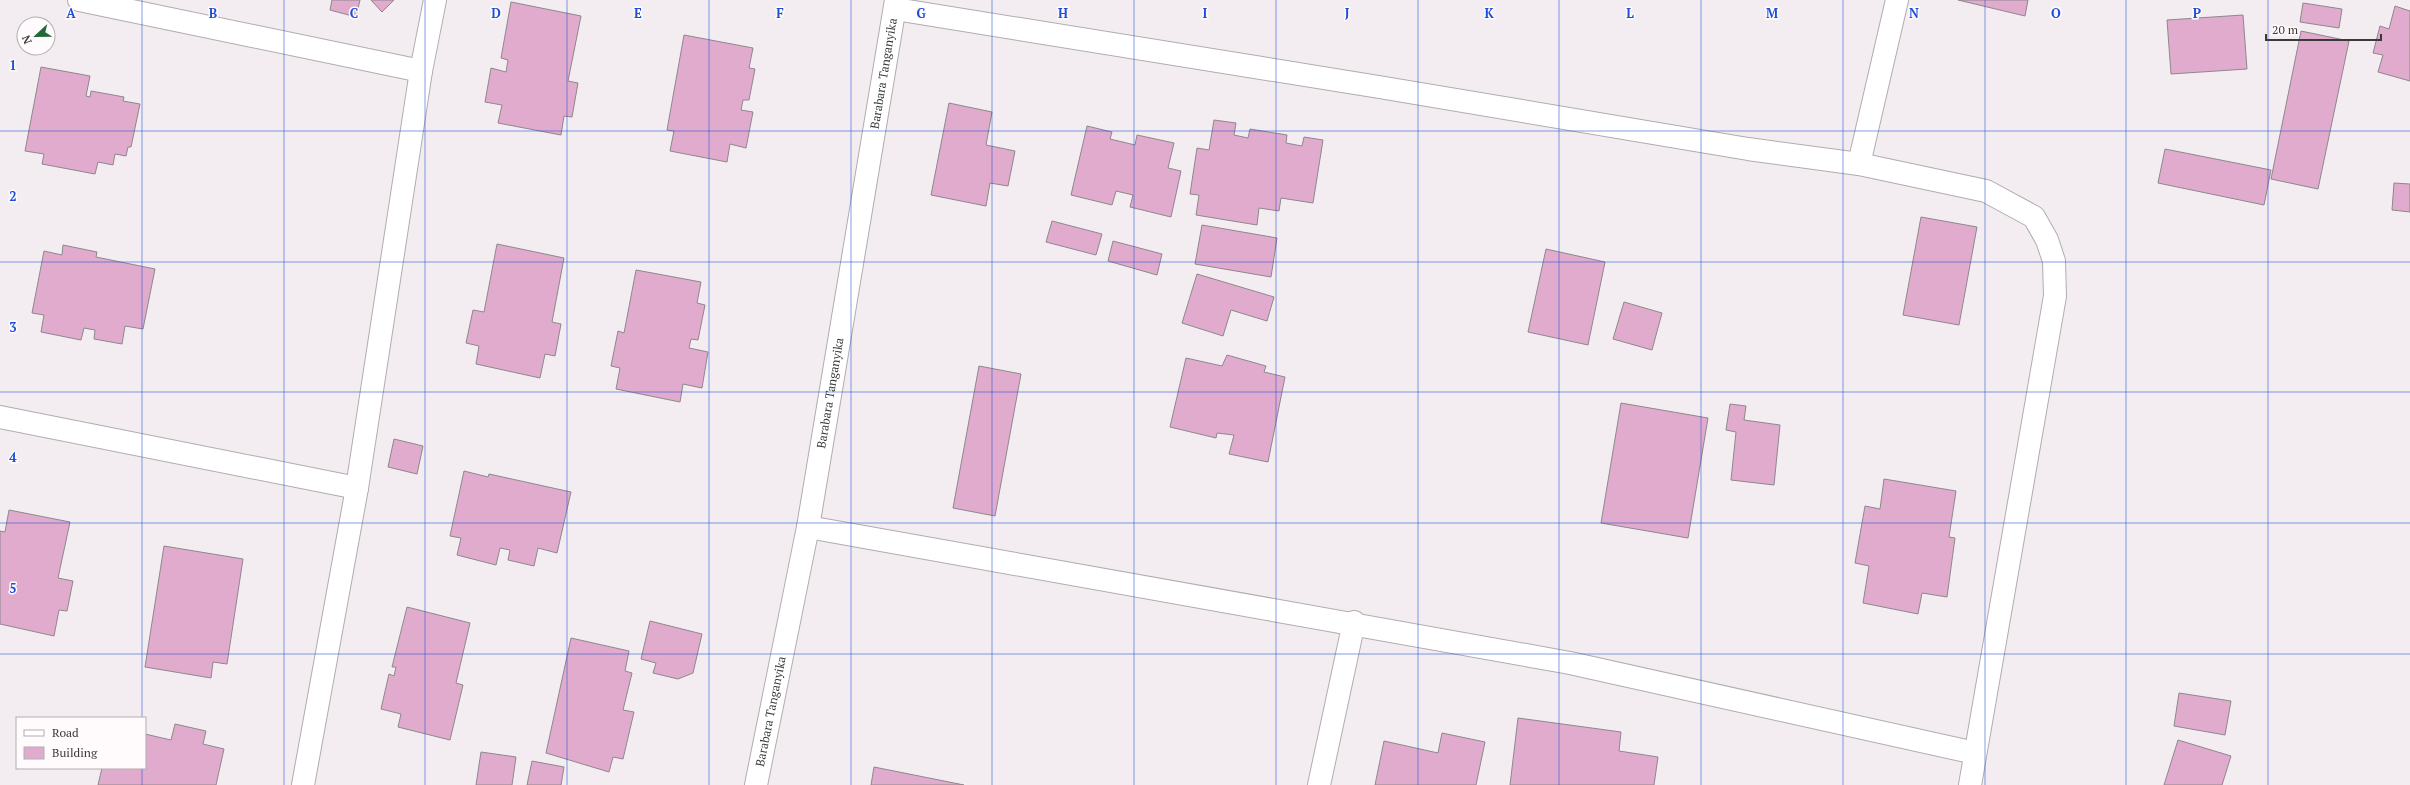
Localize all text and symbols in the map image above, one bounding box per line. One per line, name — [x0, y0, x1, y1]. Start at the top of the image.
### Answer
text: A — [66, 4, 76, 22]
text: B — [209, 4, 217, 22]
text: C — [350, 4, 358, 22]
text: D — [491, 4, 501, 22]
text: E — [634, 4, 642, 22]
text: F — [776, 4, 784, 22]
text: G — [916, 4, 926, 22]
text: H — [1058, 4, 1068, 22]
text: I — [1203, 4, 1208, 22]
text: J — [1345, 4, 1350, 22]
text: K — [1484, 4, 1494, 22]
text: L — [1626, 4, 1634, 22]
text: M — [1766, 4, 1778, 22]
text: N — [1909, 4, 1919, 22]
text: O — [2051, 4, 2061, 22]
text: P — [2193, 4, 2201, 22]
north arrow — [16, 16, 56, 56]
scale bar — [2266, 16, 2381, 42]
street label: Barabara Tanganyika — [867, 17, 900, 130]
text: 20 m — [2272, 22, 2299, 37]
text: N — [18, 33, 35, 46]
text: 1 — [9, 56, 17, 74]
text: 2 — [9, 187, 17, 205]
text: 3 — [9, 318, 17, 336]
street label: Barabara Tanganyika — [813, 336, 847, 449]
text: 4 — [9, 448, 17, 466]
text: 5 — [9, 579, 17, 597]
street label: Barabara Tanganyika — [752, 655, 789, 768]
legend — [16, 717, 146, 769]
text: Road — [52, 725, 79, 740]
text: Building — [52, 745, 98, 760]

